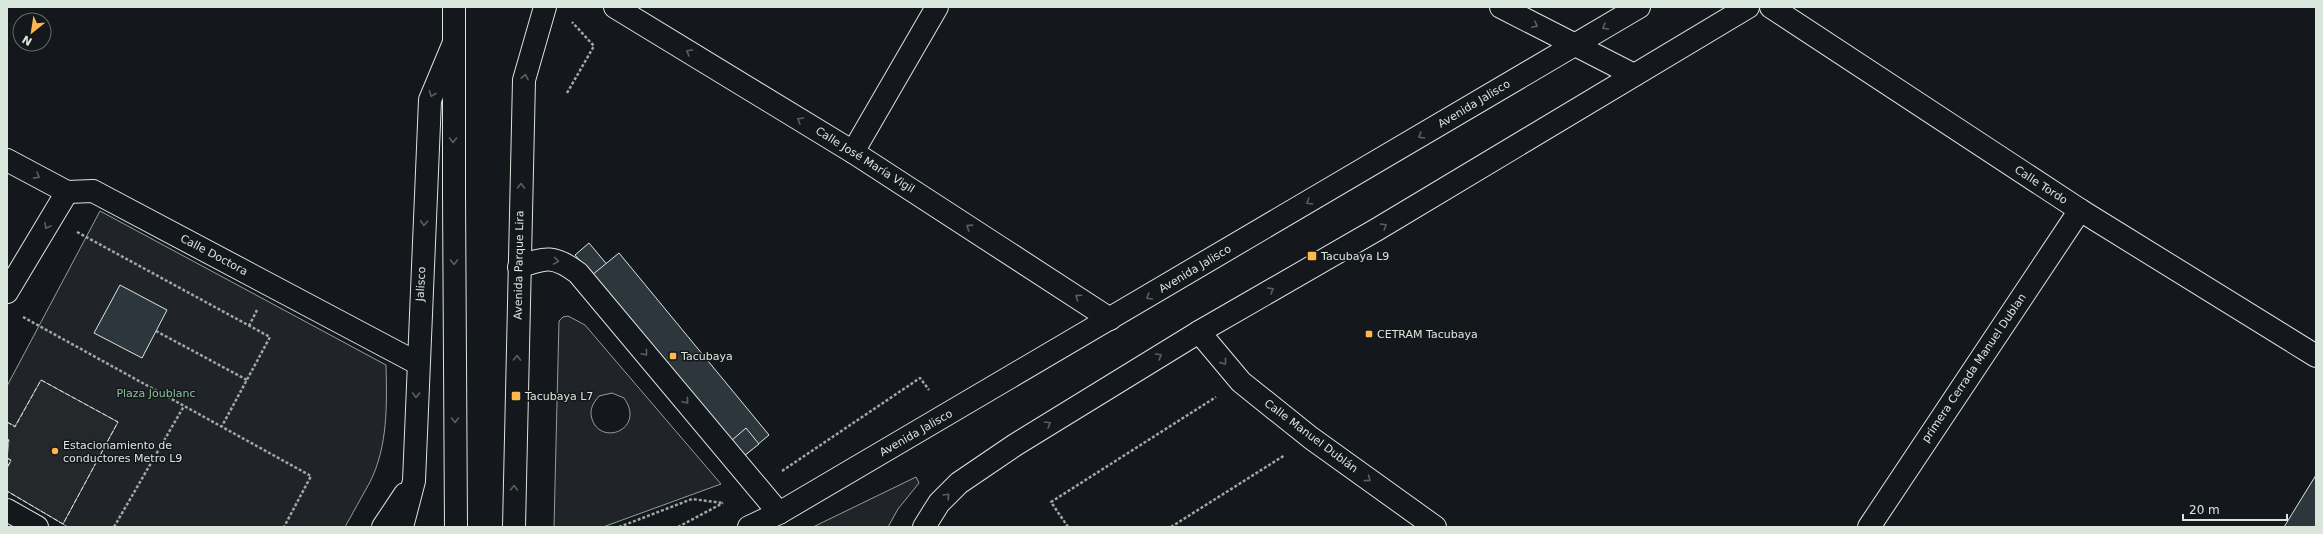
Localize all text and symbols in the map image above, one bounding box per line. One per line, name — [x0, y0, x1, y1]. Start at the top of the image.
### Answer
north arrow — [12, 12, 52, 52]
one-way arrow — [1531, 20, 1539, 28]
one-way arrow — [1602, 22, 1609, 29]
text: N — [20, 32, 34, 48]
one-way arrow — [686, 49, 693, 57]
one-way arrow — [521, 74, 529, 81]
street label: Avenida Jalisco — [1436, 77, 1513, 131]
one-way arrow — [429, 90, 437, 97]
one-way arrow — [797, 117, 804, 124]
street label: Calle José María Vigil — [813, 124, 917, 196]
one-way arrow — [1418, 131, 1425, 138]
one-way arrow — [449, 137, 457, 143]
street label: Calle Tordo — [2012, 163, 2070, 207]
one-way arrow — [33, 171, 40, 179]
one-way arrow — [517, 183, 525, 189]
one-way arrow — [1306, 198, 1313, 205]
street label: Avenida Parque Lira — [512, 210, 526, 320]
one-way arrow — [420, 220, 428, 226]
one-way arrow — [44, 222, 51, 229]
one-way arrow — [1380, 223, 1387, 230]
one-way arrow — [966, 224, 973, 231]
street label: Calle Doctora — [178, 232, 250, 278]
street label: Avenida Jalisco — [1157, 242, 1234, 296]
marker: Tacubaya L9 — [1306, 250, 1318, 262]
place label: Tacubaya L9 — [1320, 250, 1389, 263]
one-way arrow — [553, 256, 560, 265]
one-way arrow — [450, 259, 458, 265]
street label: Jalisco — [414, 266, 428, 303]
one-way arrow — [1267, 288, 1274, 295]
street label: primera Cerrada Manuel Dublan — [1919, 291, 2029, 445]
one-way arrow — [1146, 292, 1153, 299]
one-way arrow — [1075, 295, 1082, 302]
place label: CETRAM Tacubaya — [1377, 328, 1478, 341]
marker: CETRAM Tacubaya — [1364, 329, 1374, 339]
one-way arrow — [641, 348, 648, 356]
place label: Tacubaya — [680, 350, 733, 363]
marker: Tacubaya — [668, 351, 678, 361]
one-way arrow — [1155, 354, 1162, 361]
one-way arrow — [513, 355, 521, 361]
one-way arrow — [1220, 357, 1227, 364]
park label: Plaza Joublanc — [116, 387, 196, 400]
marker: Tacubaya L7 — [510, 390, 522, 402]
place label: Tacubaya L7 — [524, 390, 593, 403]
one-way arrow — [412, 392, 421, 398]
one-way arrow — [681, 397, 688, 404]
street label: Calle Manuel Dublán — [1262, 397, 1360, 475]
street label: Avenida Jalisco — [877, 407, 955, 459]
one-way arrow — [451, 417, 459, 423]
one-way arrow — [1044, 422, 1051, 429]
place label: Estacionamiento de conductores Metro L9 — [63, 439, 182, 465]
marker: Estacionamiento de conductores Metro L9 — [50, 446, 60, 456]
one-way arrow — [1363, 474, 1370, 481]
one-way arrow — [510, 485, 519, 491]
one-way arrow — [942, 493, 950, 501]
scale bar — [2183, 496, 2287, 522]
text: 20 m — [2189, 503, 2220, 517]

